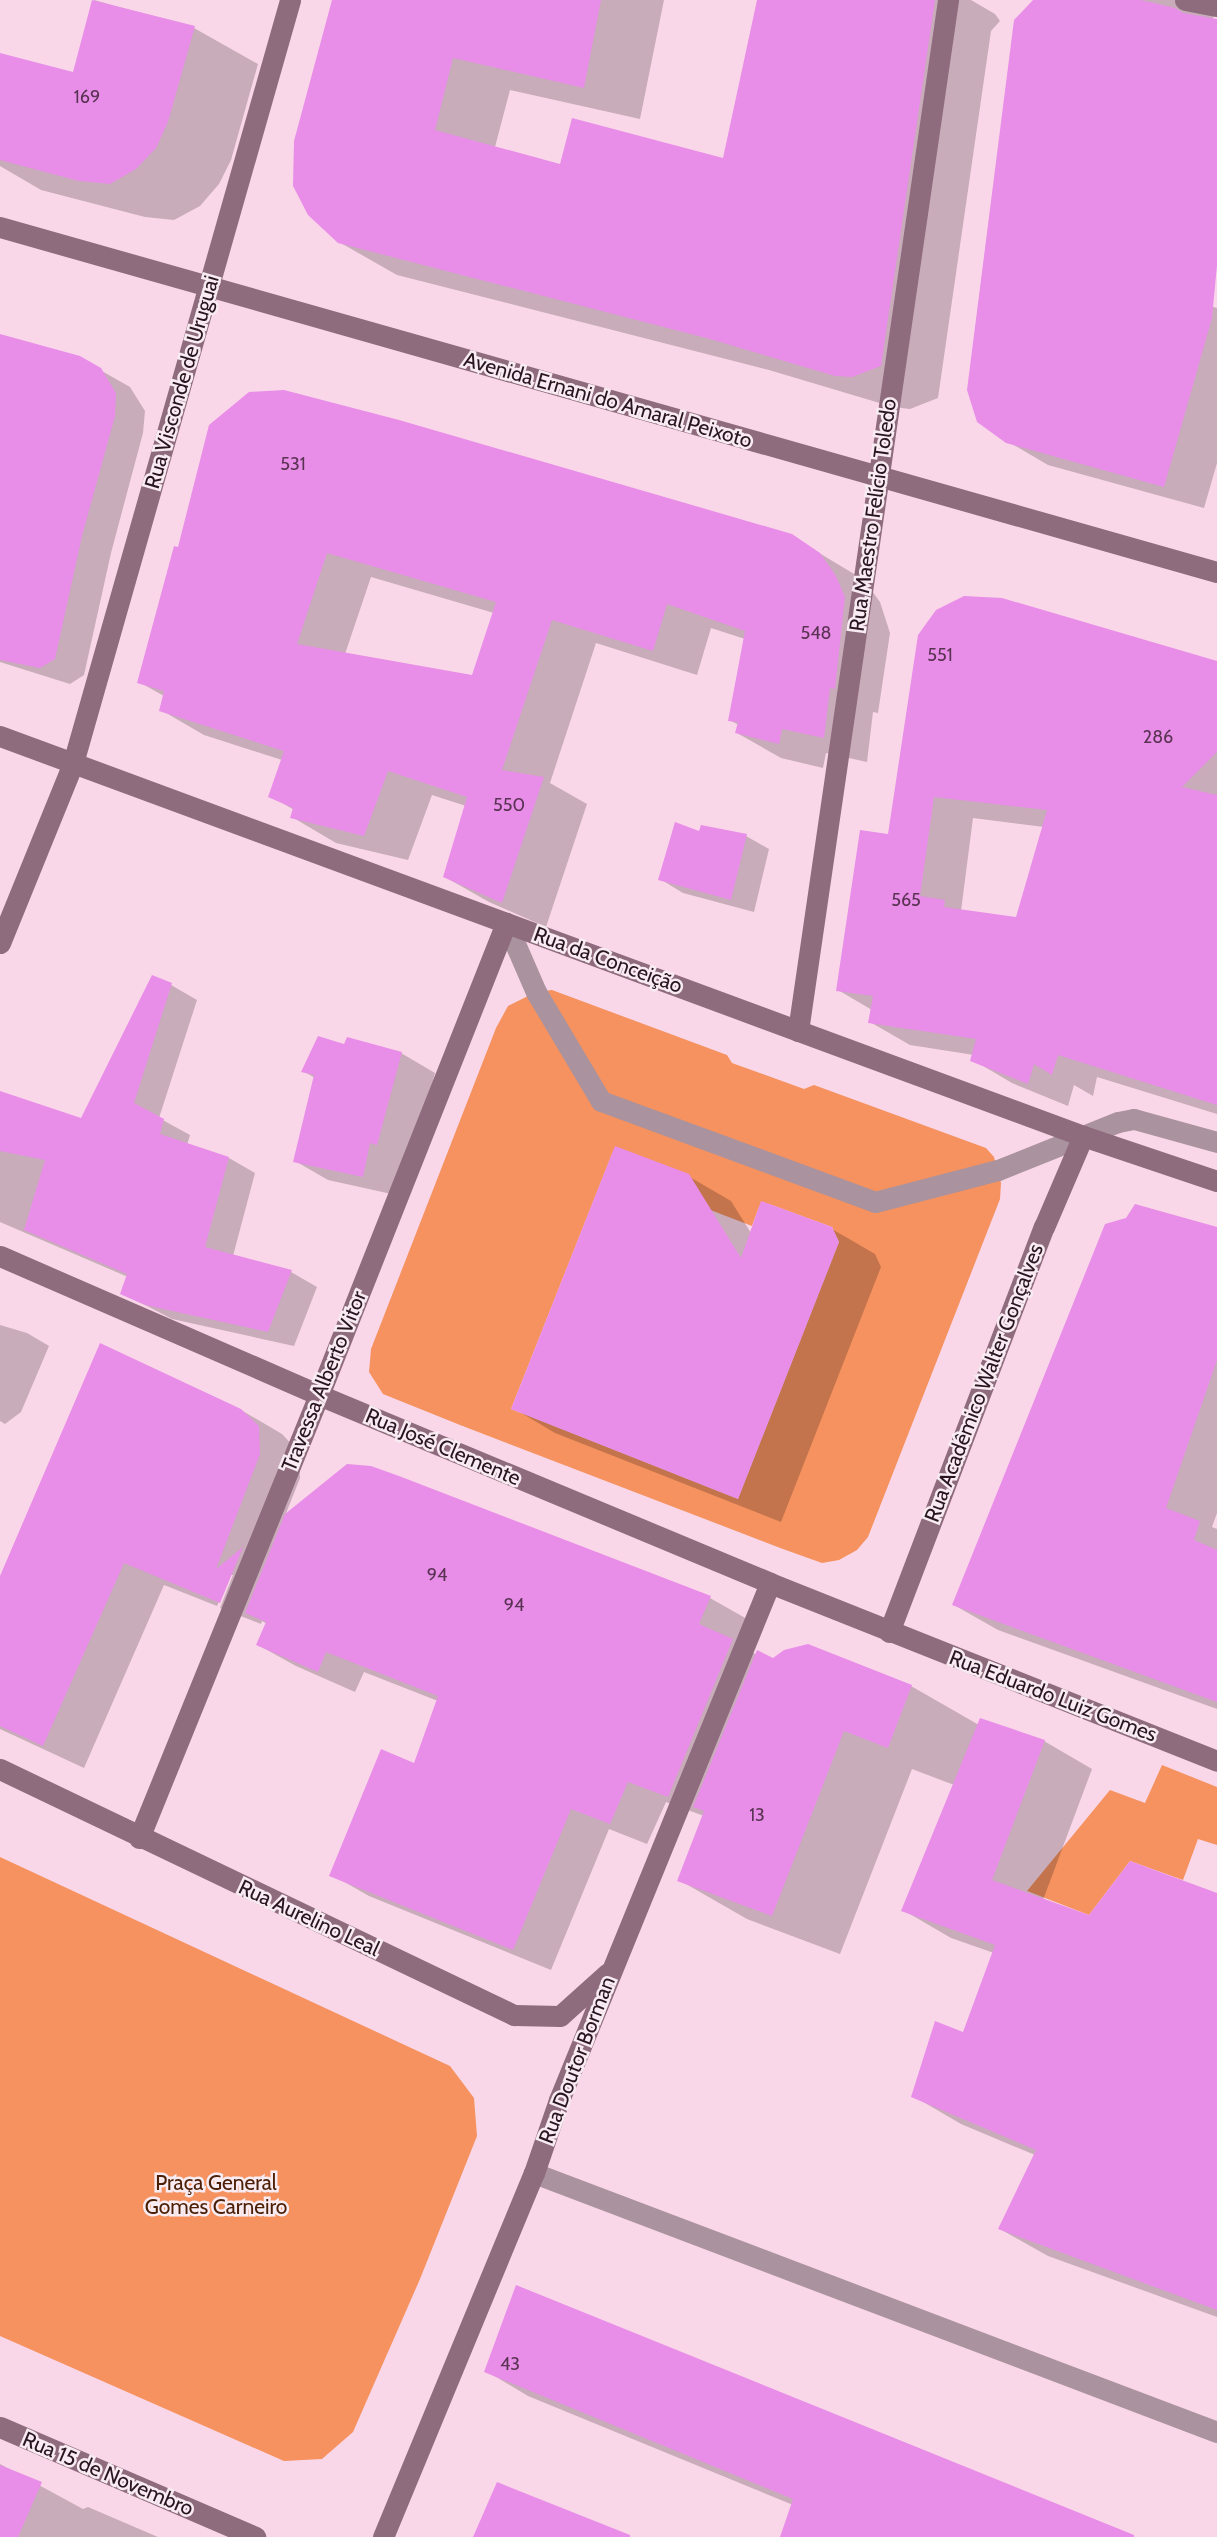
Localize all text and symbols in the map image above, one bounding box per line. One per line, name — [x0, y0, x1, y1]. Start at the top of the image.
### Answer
house number: 169 — [74, 86, 100, 108]
street label: Rua Visconde de Uruguai — [139, 273, 225, 491]
street label: Avenida Ernani do Amaral Peixoto — [461, 347, 755, 453]
street label: Rua Maestro Felício Toledo — [844, 397, 902, 633]
house number: 531 — [280, 453, 306, 475]
house number: 548 — [800, 622, 832, 644]
house number: 551 — [927, 644, 953, 666]
house number: 286 — [1143, 726, 1173, 748]
house number: 550 — [493, 794, 525, 816]
house number: 565 — [891, 889, 921, 911]
street label: Rua da Conceição — [530, 921, 686, 999]
street label: Rua Acadêmico Walter Gonçalves — [919, 1240, 1049, 1526]
street label: Travessa Alberto Vitor — [276, 1287, 372, 1475]
street label: Rua José Clemente — [362, 1403, 524, 1491]
house number: 94 — [427, 1564, 447, 1586]
house number: 94 — [504, 1594, 524, 1616]
street label: Rua Eduardo Luiz Gomes — [946, 1645, 1160, 1747]
house number: 13 — [749, 1804, 765, 1826]
street label: Rua Aurelino Leal — [235, 1874, 383, 1962]
street label: Rua Doutor Borman — [534, 1973, 620, 2147]
park label: Praça General Gomes Carneiro — [145, 2170, 287, 2220]
house number: 43 — [500, 2353, 520, 2375]
street label: Rua 15 de Novembro — [19, 2427, 197, 2521]

